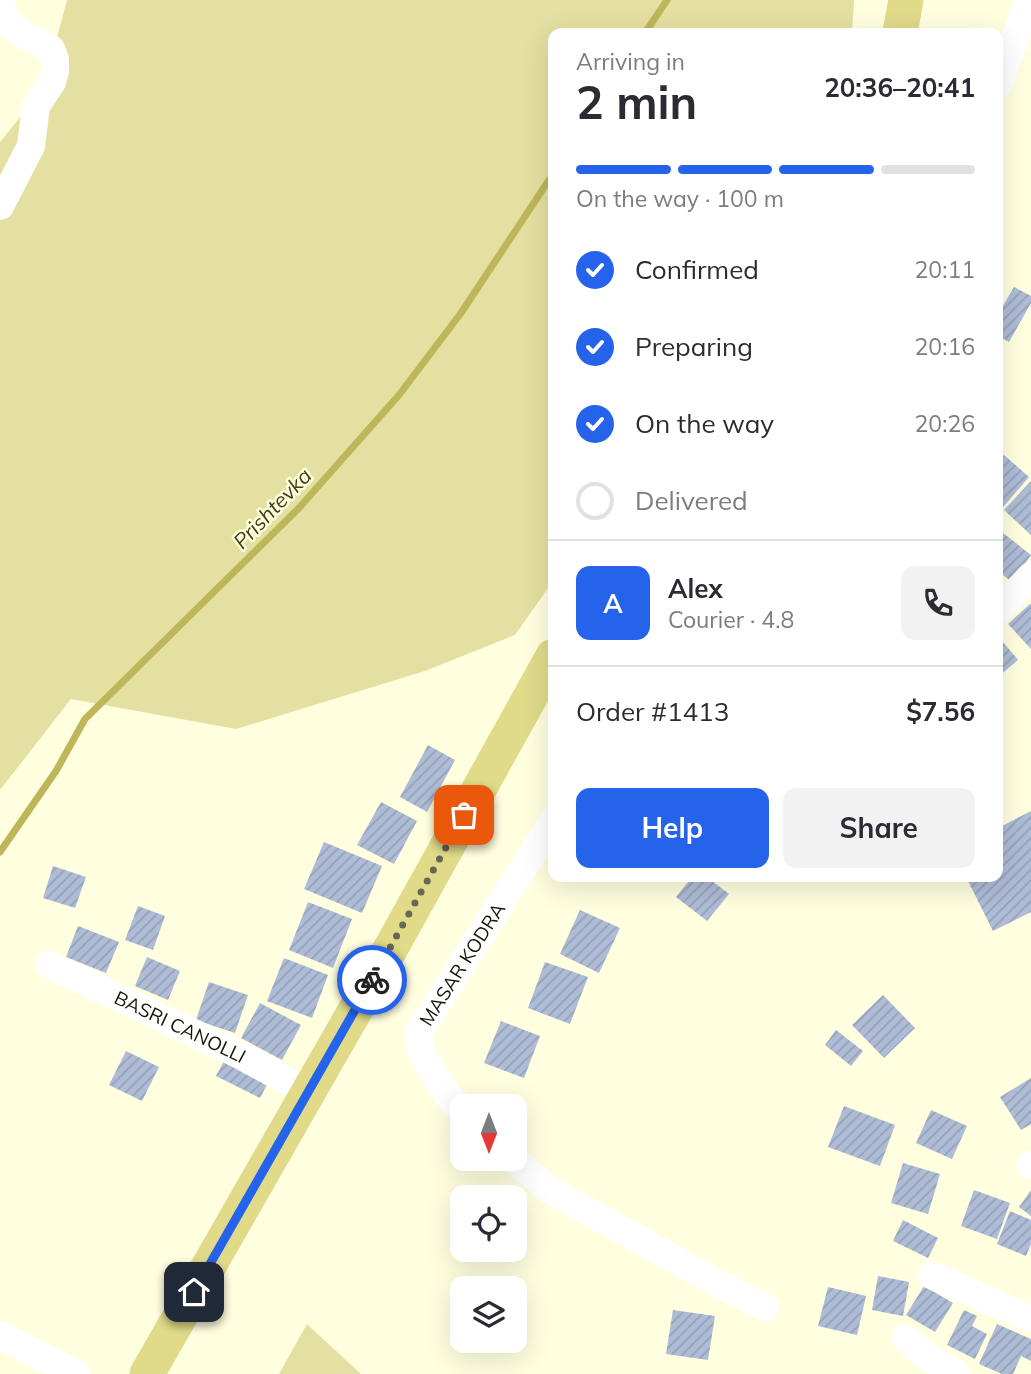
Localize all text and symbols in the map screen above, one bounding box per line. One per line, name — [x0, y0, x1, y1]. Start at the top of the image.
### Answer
text: Arriving in — [576, 47, 685, 76]
text: 20:36–20:41 — [824, 71, 975, 104]
text: 2 min — [576, 73, 697, 131]
text: On the way · 100 m — [576, 184, 784, 213]
icon: check — [576, 251, 614, 289]
text: Confirmed — [635, 253, 759, 286]
text: 20:11 — [915, 255, 975, 284]
icon: check — [576, 328, 614, 366]
text: Preparing — [635, 330, 753, 363]
text: 20:16 — [915, 332, 975, 361]
icon: check — [576, 405, 614, 443]
text: On the way — [635, 407, 774, 440]
text: 20:26 — [915, 409, 975, 438]
water label: Prishtevka — [227, 462, 317, 554]
text: Delivered — [635, 484, 748, 517]
button: phone — [901, 566, 975, 640]
text: Alex — [668, 572, 723, 605]
text: A — [603, 587, 623, 620]
text: Courier · 4.8 — [668, 605, 794, 634]
text: Order #1413 — [576, 695, 729, 728]
text: $7.56 — [906, 695, 975, 728]
pin — [434, 785, 494, 845]
button: Help — [576, 788, 769, 868]
button: Share — [783, 788, 975, 868]
icon: bag — [445, 796, 483, 834]
street label: MASAR KODRA — [414, 898, 510, 1030]
courier — [337, 945, 407, 1015]
icon: bike — [353, 961, 391, 999]
street label: BASRI CANOLLI — [111, 985, 250, 1068]
north arrow — [450, 1094, 527, 1171]
map controls — [450, 1094, 527, 1353]
button: locate — [450, 1185, 527, 1262]
pin — [164, 1262, 224, 1322]
icon: home — [175, 1273, 213, 1311]
button: layers — [450, 1276, 527, 1353]

